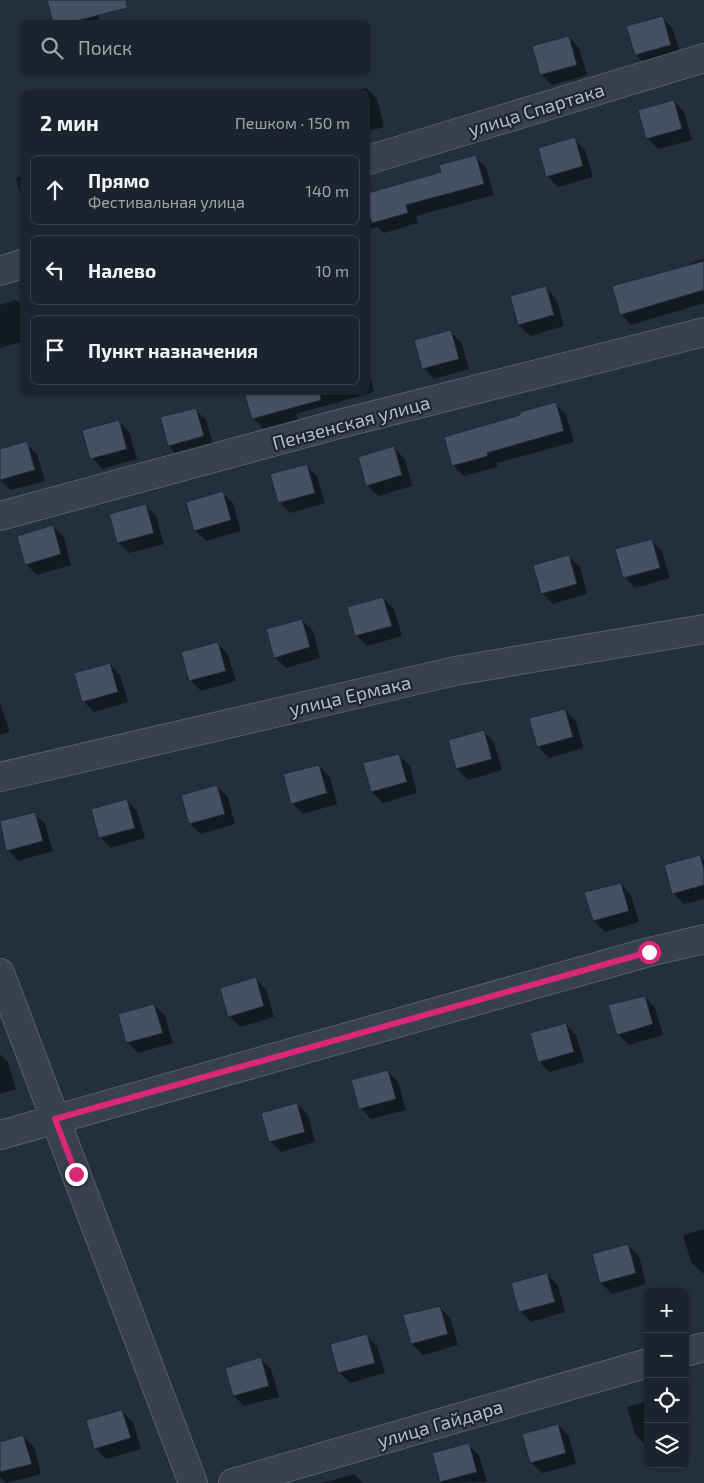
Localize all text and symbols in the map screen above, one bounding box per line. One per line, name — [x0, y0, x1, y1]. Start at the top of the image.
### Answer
search box — [20, 20, 370, 75]
icon: search — [38, 34, 66, 62]
text: Поиск — [78, 36, 132, 59]
street label: улица Спартака — [465, 77, 607, 142]
text: 2 мин — [40, 110, 99, 135]
text: Пешком · 150 m — [235, 113, 350, 132]
text: Прямо — [88, 169, 150, 192]
icon: ahead — [41, 176, 69, 204]
text: 140 m — [306, 181, 349, 200]
text: Фестивальная улица — [88, 192, 245, 211]
icon: left — [41, 256, 69, 284]
text: Налево — [88, 259, 156, 282]
text: 10 m — [315, 261, 349, 280]
icon: arrive — [41, 336, 69, 364]
text: Пункт назначения — [88, 339, 258, 362]
street label: Пензенская улица — [270, 390, 433, 455]
street label: улица Ермака — [287, 670, 413, 721]
route start — [638, 941, 661, 964]
route end — [65, 1163, 88, 1186]
map controls — [644, 1288, 689, 1468]
button: + — [644, 1288, 689, 1333]
button: − — [644, 1333, 689, 1378]
button: locate — [644, 1378, 689, 1423]
street label: улица Гайдара — [374, 1394, 506, 1453]
button: layers — [644, 1423, 689, 1468]

